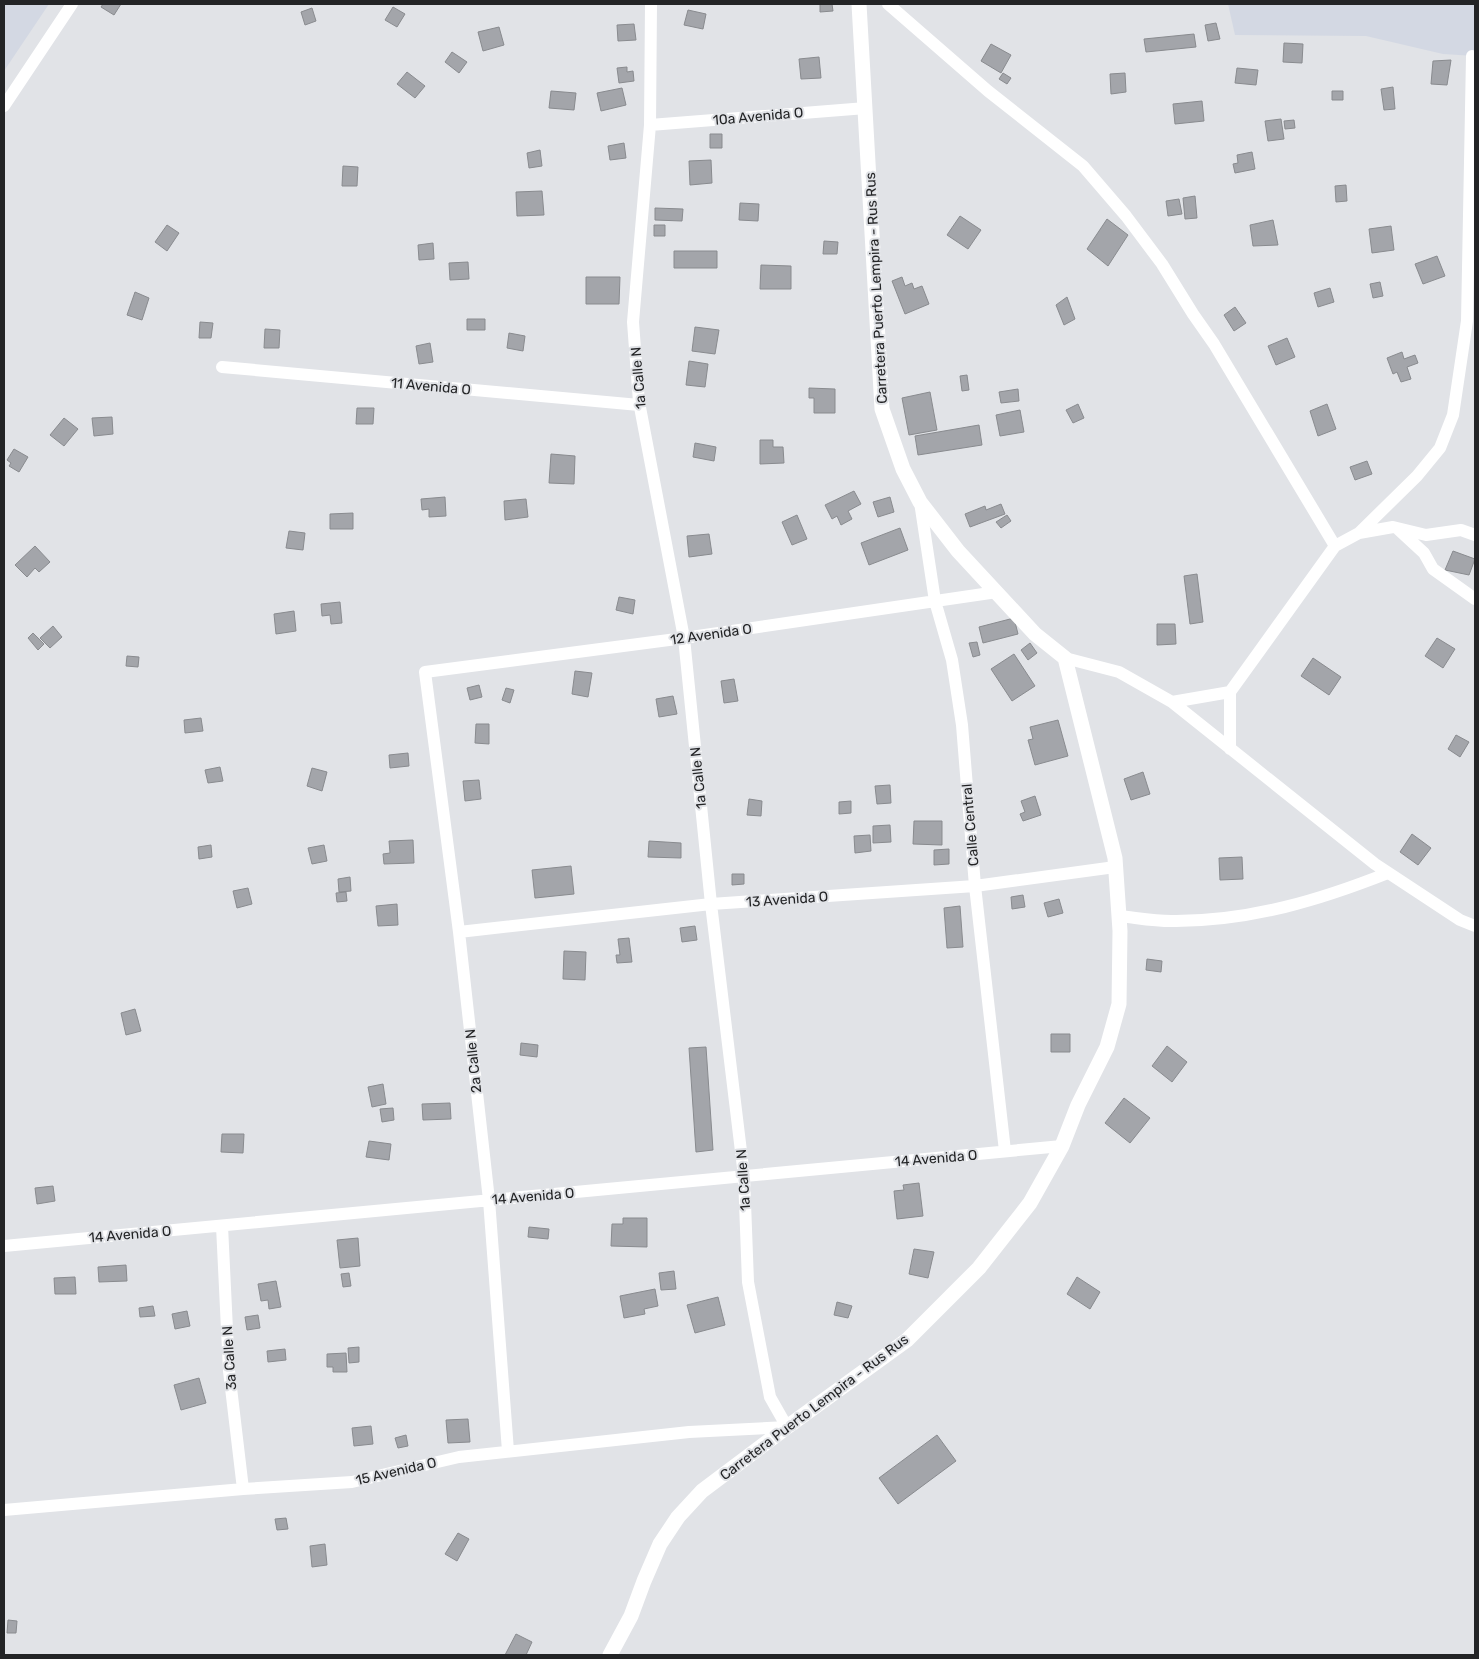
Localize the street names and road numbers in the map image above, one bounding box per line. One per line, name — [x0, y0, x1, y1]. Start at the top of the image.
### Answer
street label: 10a Avenida O — [712, 104, 804, 129]
street label: Carretera Puerto Lempira - Rus Rus — [862, 172, 891, 404]
street label: 1a Calle N — [627, 346, 650, 410]
street label: 11 Avenida O — [390, 375, 472, 398]
street label: 12 Avenida O — [669, 620, 753, 649]
street label: 1a Calle N — [687, 746, 710, 810]
street label: Calle Central — [958, 783, 983, 867]
street label: 13 Avenida O — [745, 888, 829, 911]
street label: 2a Calle N — [462, 1028, 485, 1094]
street label: 14 Avenida O — [894, 1146, 978, 1171]
street label: 1a Calle N — [733, 1148, 754, 1211]
street label: 14 Avenida O — [491, 1184, 575, 1209]
street label: 14 Avenida O — [88, 1222, 172, 1247]
street label: 3a Calle N — [219, 1325, 240, 1391]
street label: Carretera Puerto Lempira - Rus Rus — [717, 1331, 912, 1484]
street label: 15 Avenida O — [354, 1454, 438, 1489]

